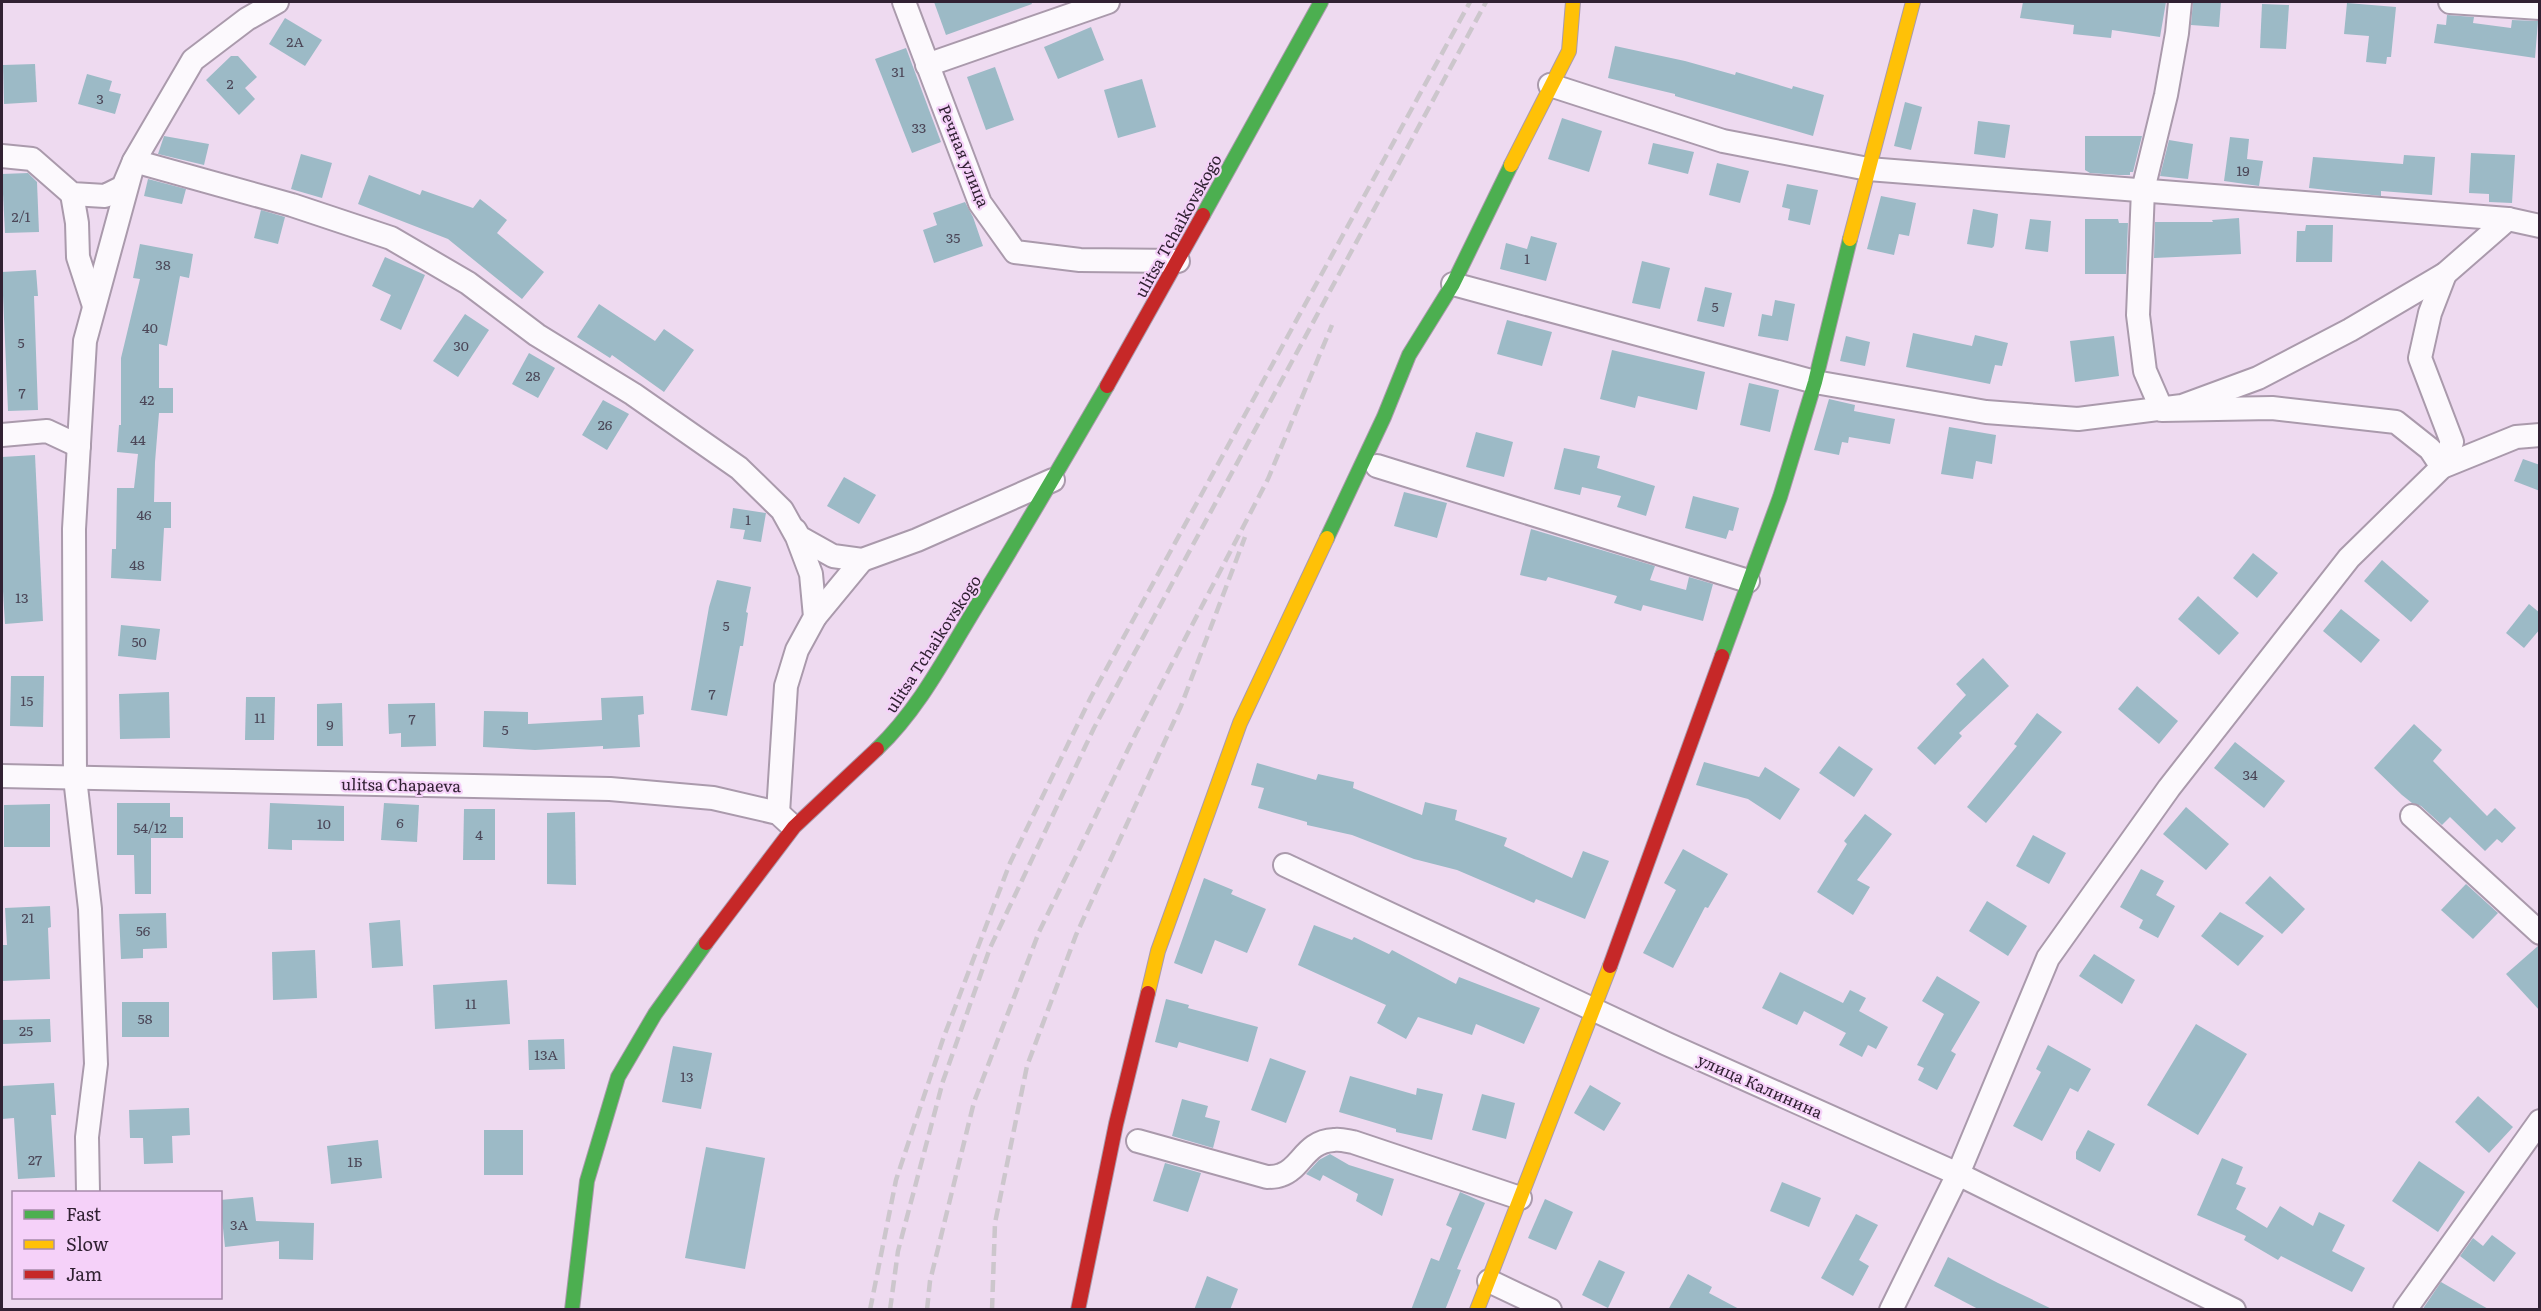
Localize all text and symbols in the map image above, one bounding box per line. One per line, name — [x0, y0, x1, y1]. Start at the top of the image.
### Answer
house number: 2А — [286, 31, 304, 51]
house number: 31 — [891, 61, 905, 81]
house number: 2 — [226, 73, 234, 93]
house number: 3 — [96, 88, 104, 108]
street label: Речная улица — [933, 101, 997, 211]
house number: 33 — [912, 117, 926, 137]
street label: ulitsa Tchaikovskogo — [1128, 149, 1227, 302]
house number: 19 — [2236, 160, 2250, 180]
house number: 2/1 — [12, 206, 31, 226]
house number: 35 — [946, 227, 960, 247]
house number: 1 — [1524, 248, 1530, 268]
house number: 38 — [155, 254, 171, 274]
house number: 5 — [1711, 296, 1719, 316]
house number: 40 — [142, 317, 158, 337]
house number: 5 — [17, 332, 25, 352]
house number: 30 — [453, 335, 469, 355]
house number: 28 — [526, 365, 541, 385]
house number: 7 — [18, 382, 26, 402]
house number: 42 — [140, 389, 154, 409]
house number: 26 — [598, 414, 613, 434]
house number: 44 — [130, 429, 146, 449]
house number: 46 — [136, 504, 152, 524]
house number: 1 — [745, 509, 751, 529]
house number: 48 — [129, 554, 145, 574]
street label: ulitsa Tchaikovskogo — [878, 570, 986, 717]
house number: 13 — [15, 587, 29, 607]
house number: 5 — [722, 615, 730, 635]
house number: 50 — [131, 631, 147, 651]
house number: 7 — [708, 683, 716, 703]
house number: 15 — [21, 690, 33, 710]
house number: 11 — [254, 707, 266, 727]
house number: 7 — [408, 708, 416, 728]
house number: 9 — [326, 714, 334, 734]
house number: 5 — [501, 719, 509, 739]
house number: 34 — [2242, 764, 2258, 784]
street label: ulitsa Chapaeva — [341, 771, 462, 797]
house number: 6 — [396, 812, 404, 832]
house number: 10 — [317, 813, 331, 833]
house number: 54/12 — [133, 817, 167, 837]
house number: 4 — [475, 824, 483, 844]
house number: 21 — [22, 907, 35, 927]
house number: 56 — [136, 920, 151, 940]
house number: 11 — [465, 993, 477, 1013]
house number: 58 — [138, 1008, 153, 1028]
house number: 25 — [19, 1020, 33, 1040]
house number: 13А — [534, 1044, 558, 1064]
street label: улица Калинина — [1694, 1047, 1827, 1124]
house number: 13 — [680, 1066, 694, 1086]
house number: 27 — [28, 1149, 42, 1169]
house number: 1Б — [347, 1151, 363, 1171]
legend — [12, 1191, 222, 1299]
text: Fast — [66, 1200, 102, 1227]
house number: 3А — [230, 1214, 249, 1234]
text: Slow — [66, 1230, 109, 1257]
text: Jam — [66, 1260, 102, 1287]

